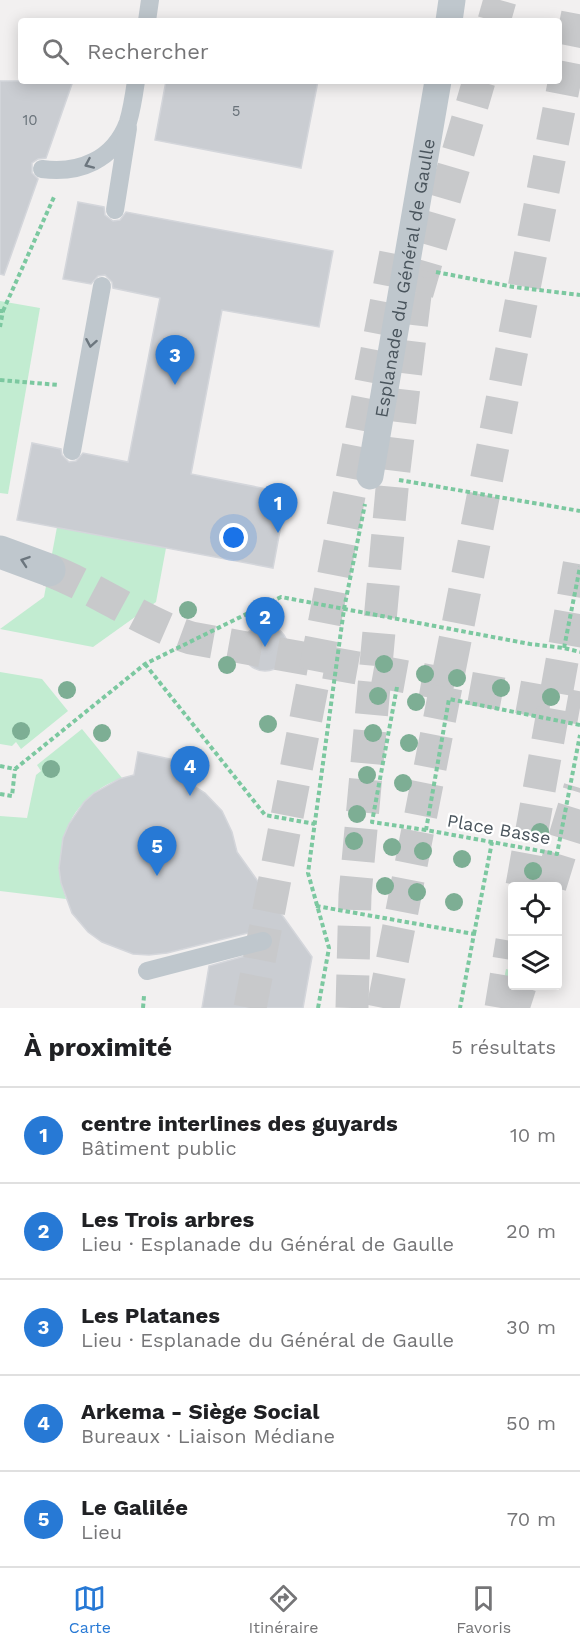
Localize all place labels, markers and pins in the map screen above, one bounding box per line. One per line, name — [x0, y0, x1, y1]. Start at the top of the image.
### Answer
pin: 3 — [156, 336, 195, 385]
pin: 1 — [258, 484, 298, 533]
pin: 2 — [246, 598, 284, 647]
pin: 4 — [170, 746, 210, 796]
pin: 5 — [138, 826, 176, 876]

